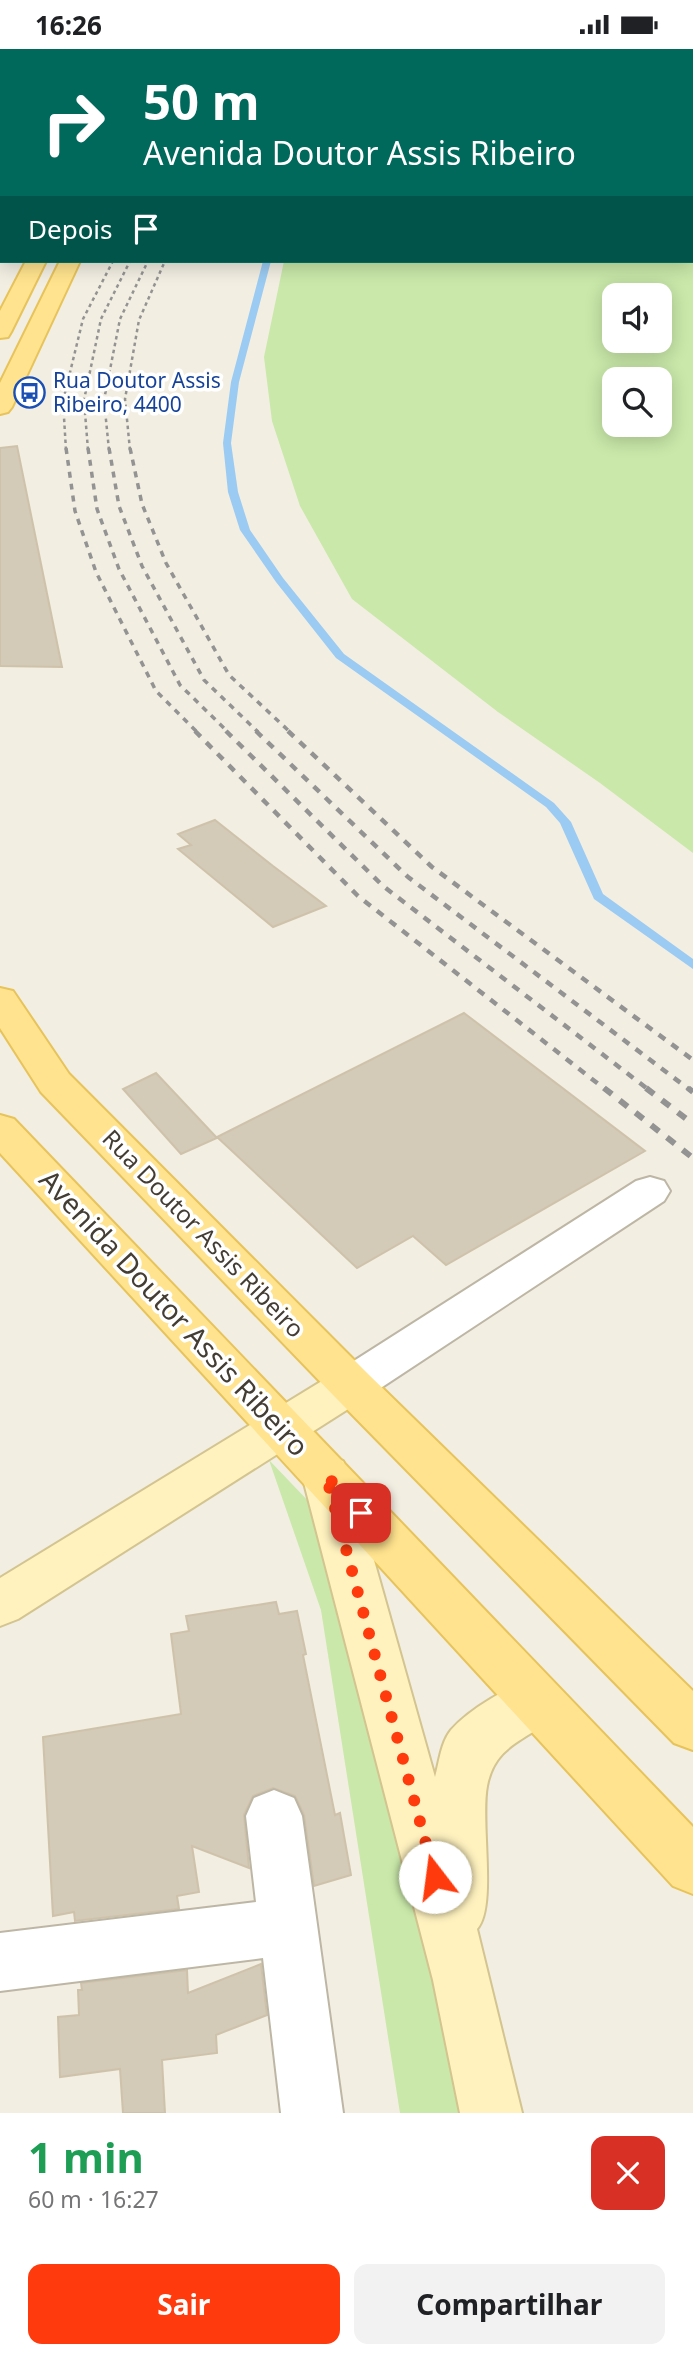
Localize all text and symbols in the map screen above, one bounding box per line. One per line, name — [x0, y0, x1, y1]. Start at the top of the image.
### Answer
text: 16:26 — [35, 7, 102, 43]
text: 50 m — [143, 68, 260, 134]
icon: right — [28, 77, 119, 168]
text: Avenida Doutor Assis Ribeiro — [143, 131, 576, 174]
icon: arrive — [127, 210, 165, 248]
text: Depois — [28, 211, 113, 247]
map controls — [602, 283, 672, 437]
button: sound — [602, 283, 672, 353]
place label: Rua Doutor Assis Ribeiro, 4400 — [53, 366, 221, 418]
button: search — [602, 367, 672, 437]
bus stop icon: Rua Doutor Assis Ribeiro, 4400 — [13, 376, 47, 410]
street label: Rua Doutor Assis Ribeiro — [96, 1122, 312, 1344]
street label: Avenida Doutor Assis Ribeiro — [32, 1161, 318, 1464]
pin — [331, 1483, 391, 1543]
icon: arrive — [342, 1494, 380, 1532]
position arrow — [398, 1840, 472, 1914]
text: 1 min — [28, 2128, 144, 2185]
button: close — [591, 2136, 665, 2210]
text: 60 m · 16:27 — [28, 2183, 159, 2215]
button: Sair — [28, 2264, 340, 2344]
button: Compartilhar — [354, 2264, 665, 2344]

